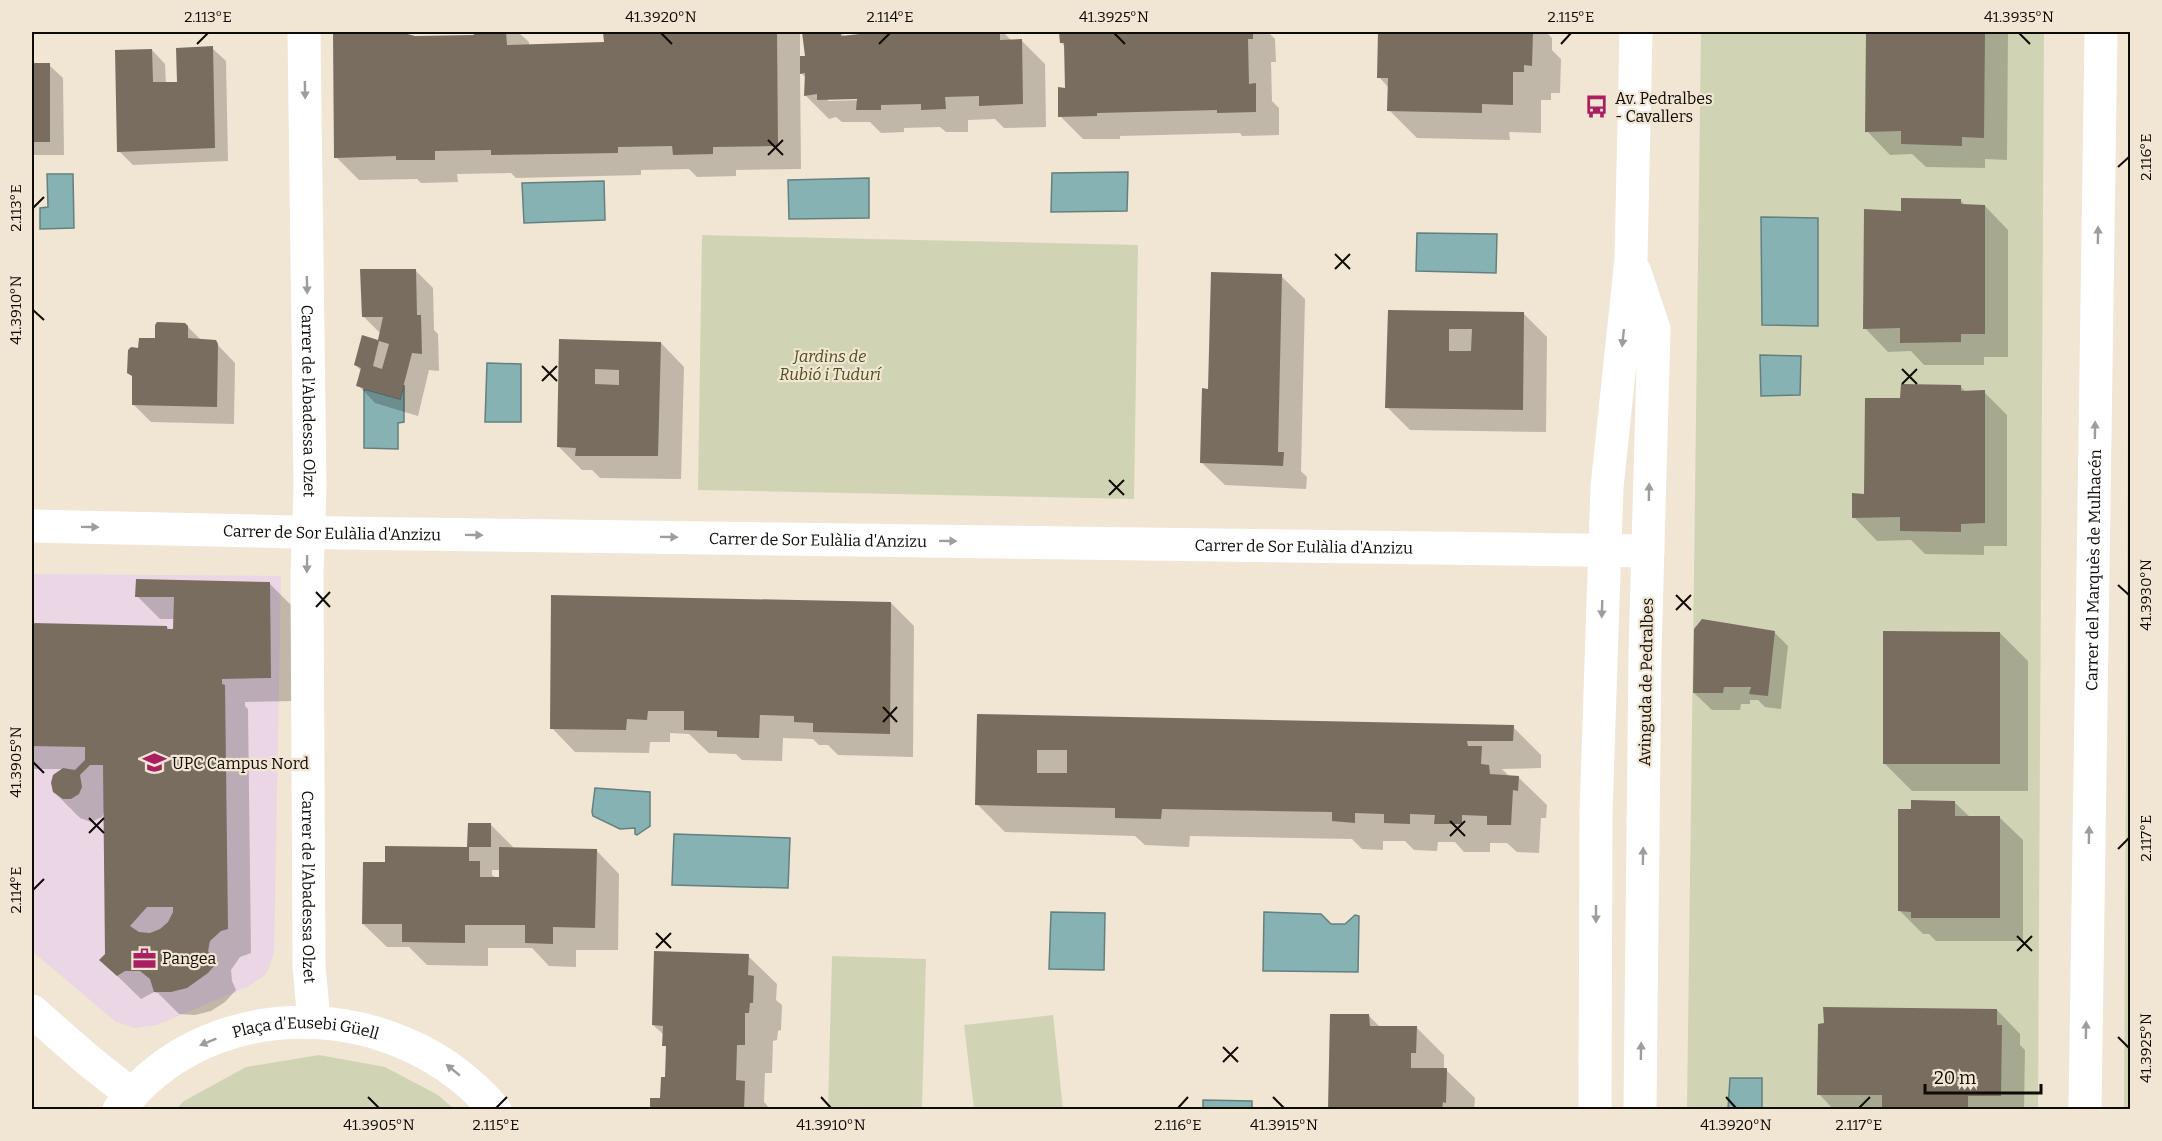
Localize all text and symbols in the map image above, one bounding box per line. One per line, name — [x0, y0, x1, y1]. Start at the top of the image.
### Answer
text: 2.113°E — [184, 8, 232, 26]
text: 41.3920°N — [625, 8, 697, 26]
text: 2.114°E — [866, 8, 914, 26]
text: 41.3925°N — [1079, 8, 1149, 26]
text: 2.115°E — [1548, 8, 1594, 26]
text: 41.3935°N — [1984, 8, 2054, 26]
one-way arrow — [300, 80, 310, 99]
place label: Av. Pedralbes - Cavallers — [1615, 89, 1713, 126]
bus stop icon: Av. Pedralbes - Cavallers — [1584, 94, 1610, 120]
text: 2.116°E — [2137, 133, 2155, 181]
text: 2.113°E — [7, 184, 25, 232]
one-way arrow — [2094, 226, 2103, 245]
text: 41.3910°N — [7, 275, 25, 345]
one-way arrow — [302, 275, 312, 294]
street label: Carrer de l'Abadessa Olzet — [298, 304, 320, 498]
one-way arrow — [1618, 328, 1628, 347]
park label: Jardins de Rubió i Tudurí — [779, 347, 882, 384]
one-way arrow — [2091, 421, 2100, 440]
street label: Carrer del Marquès de Mulhacén — [2082, 449, 2104, 691]
one-way arrow — [1645, 483, 1654, 502]
street label: Carrer de Sor Eulàlia d'Anzizu — [223, 521, 441, 544]
one-way arrow — [80, 523, 99, 532]
street label: Carrer de Sor Eulàlia d'Anzizu — [709, 529, 927, 551]
one-way arrow — [464, 530, 483, 540]
one-way arrow — [659, 533, 678, 542]
street label: Carrer de Sor Eulàlia d'Anzizu — [1195, 535, 1413, 557]
one-way arrow — [938, 536, 957, 546]
one-way arrow — [303, 554, 312, 573]
text: 41.3930°N — [2137, 559, 2155, 631]
street label: Avinguda de Pedralbes — [1635, 598, 1657, 766]
one-way arrow — [1598, 599, 1607, 618]
text: 41.3905°N — [7, 726, 25, 798]
school or university icon: UPC Campus Nord — [141, 750, 167, 776]
place label: UPC Campus Nord — [172, 754, 309, 773]
street label: Carrer de l'Abadessa Olzet — [299, 790, 320, 984]
text: 2.117°E — [2137, 815, 2155, 861]
one-way arrow — [2084, 826, 2094, 845]
one-way arrow — [1638, 847, 1648, 866]
text: 2.114°E — [7, 866, 25, 914]
one-way arrow — [1591, 905, 1601, 924]
office icon: Pangea — [131, 945, 157, 971]
place label: Pangea — [162, 949, 216, 968]
street label: Plaça d'Eusebi Güell — [230, 1013, 382, 1043]
text: 41.3925°N — [2137, 1013, 2155, 1083]
one-way arrow — [2081, 1021, 2091, 1040]
one-way arrow — [199, 1038, 217, 1047]
one-way arrow — [1636, 1042, 1646, 1061]
scale bar — [1925, 1057, 2040, 1095]
one-way arrow — [445, 1064, 460, 1076]
text: 20 m — [1934, 1067, 1976, 1089]
text: 41.3905°N — [343, 1116, 415, 1134]
text: 2.115°E — [473, 1116, 519, 1134]
text: 41.3910°N — [796, 1116, 866, 1134]
text: 2.116°E — [1154, 1116, 1202, 1134]
text: 41.3915°N — [1250, 1116, 1318, 1134]
text: 41.3920°N — [1700, 1116, 1772, 1134]
text: 2.117°E — [1836, 1116, 1882, 1134]

